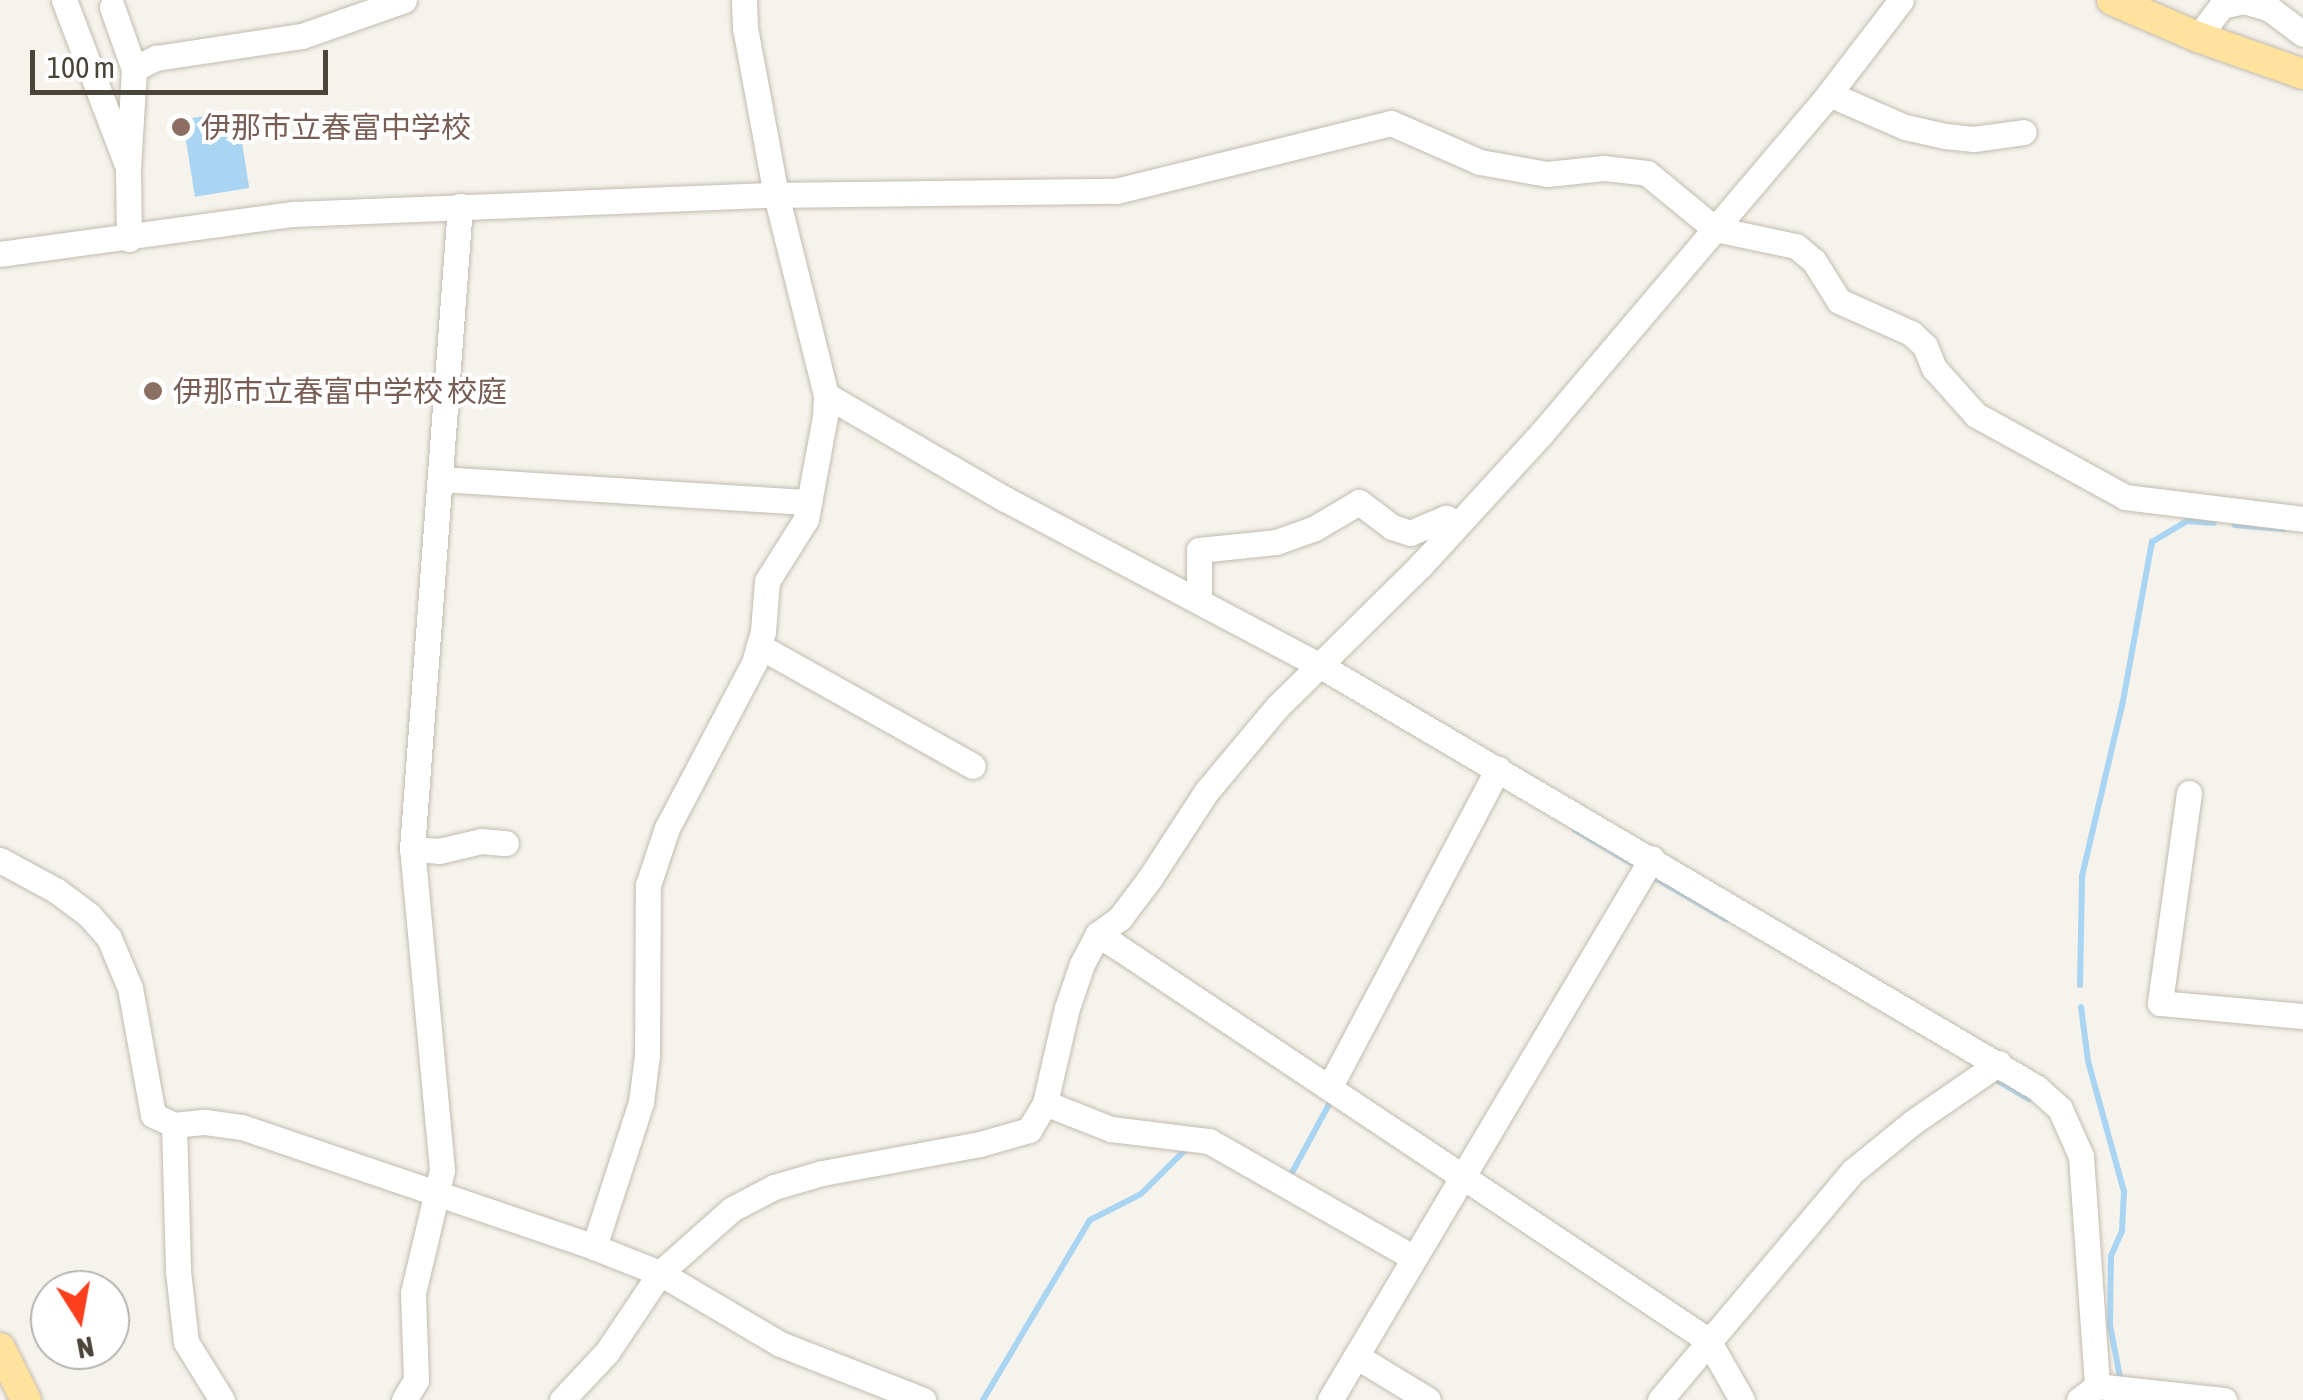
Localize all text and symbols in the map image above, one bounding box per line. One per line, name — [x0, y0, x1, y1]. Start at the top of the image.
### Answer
scale bar — [35, 30, 332, 92]
text: 100 m — [47, 50, 115, 84]
place label: 伊那市立春富中学校 — [201, 109, 471, 145]
marker: 伊那市立春富中学校 — [170, 116, 192, 138]
place label: 伊那市立春富中学校 校庭 — [173, 373, 507, 409]
marker: 伊那市立春富中学校 校庭 — [142, 380, 164, 402]
north arrow — [30, 1270, 130, 1370]
text: N — [74, 1330, 97, 1365]

